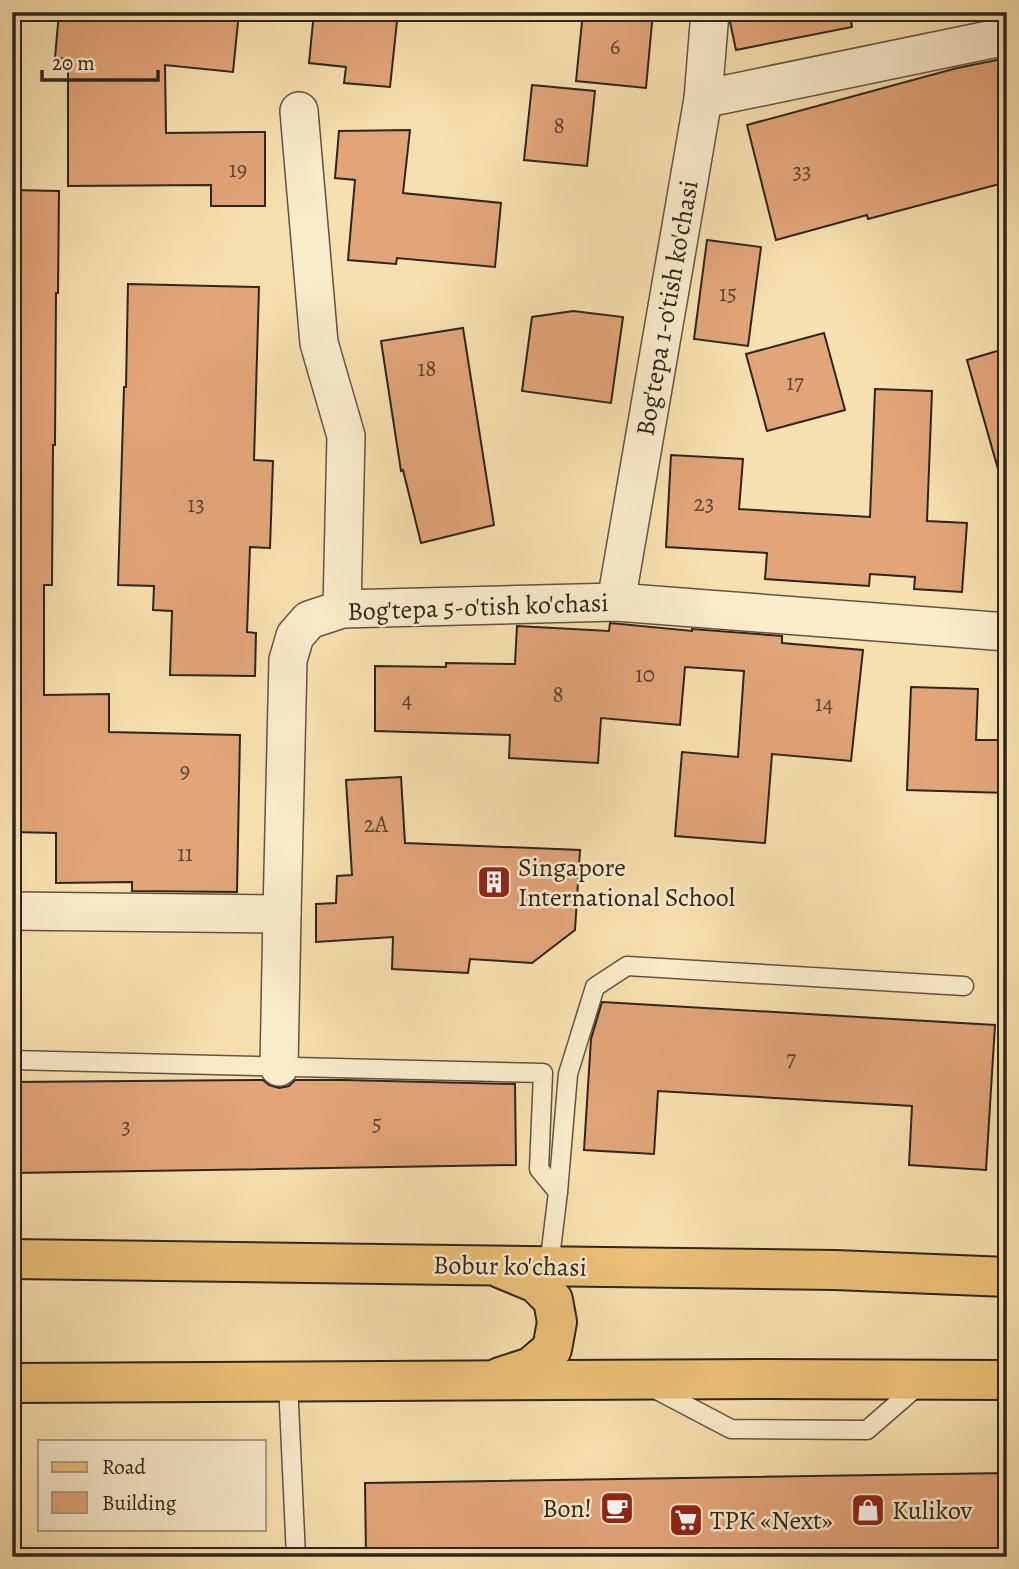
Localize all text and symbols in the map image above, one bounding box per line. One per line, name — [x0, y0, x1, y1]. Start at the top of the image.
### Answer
house number: 6 — [610, 31, 620, 62]
scale bar — [42, 38, 158, 82]
text: 20 m — [52, 49, 95, 77]
house number: 8 — [553, 110, 565, 141]
house number: 19 — [229, 154, 247, 185]
house number: 33 — [792, 156, 812, 187]
street label: Bog'tepa 1-o'tish ko'chasi — [627, 177, 707, 439]
house number: 15 — [719, 278, 737, 309]
house number: 18 — [417, 353, 437, 384]
house number: 17 — [786, 367, 804, 398]
house number: 23 — [694, 488, 714, 519]
house number: 13 — [187, 489, 205, 520]
street label: Bog'tepa 5-o'tish ko'chasi — [347, 585, 609, 629]
house number: 10 — [635, 659, 655, 690]
house number: 8 — [552, 679, 564, 710]
house number: 4 — [402, 684, 412, 715]
house number: 14 — [815, 688, 833, 719]
house number: 9 — [180, 755, 190, 786]
house number: 2A — [364, 809, 389, 840]
house number: 11 — [177, 838, 193, 869]
place label: Singapore International School — [518, 850, 735, 915]
building icon: Singapore International School — [475, 863, 513, 901]
house number: 7 — [786, 1043, 796, 1074]
house number: 5 — [372, 1108, 382, 1139]
house number: 3 — [121, 1111, 131, 1142]
street label: Bobur ko'chasi — [433, 1247, 587, 1285]
legend — [38, 1440, 266, 1530]
text: Road — [102, 1453, 146, 1481]
text: Building — [102, 1489, 177, 1517]
cafe icon: Bon! — [598, 1489, 636, 1527]
place label: Bon! — [542, 1491, 592, 1526]
shop icon: Kulikov — [849, 1491, 887, 1529]
place label: Kulikov — [892, 1493, 972, 1528]
supermarket icon: ТРК «Next» — [667, 1501, 705, 1539]
place label: ТРК «Next» — [710, 1503, 833, 1538]

